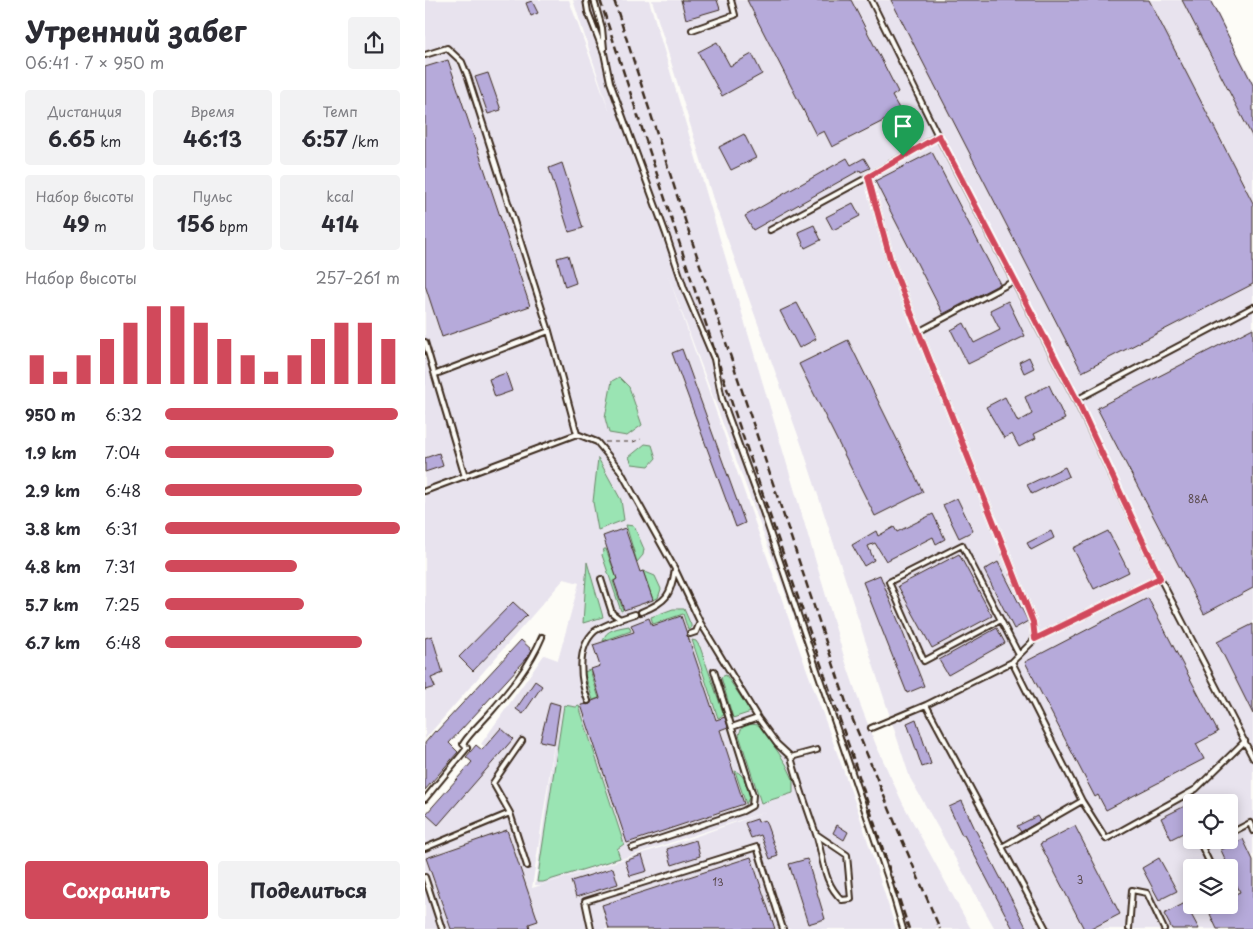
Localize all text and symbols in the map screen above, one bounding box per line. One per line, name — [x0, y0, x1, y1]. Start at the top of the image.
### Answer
text: Утренний забег — [25, 9, 246, 52]
button: share — [348, 17, 400, 69]
text: 06:41 · 7 × 950 m — [25, 50, 164, 74]
text: Дистанция — [48, 101, 122, 122]
text: Время — [190, 101, 235, 122]
text: Темп — [322, 101, 358, 122]
pin — [882, 105, 924, 156]
icon: arrive — [889, 112, 917, 140]
text: 6.65 — [48, 122, 96, 154]
text: 46:13 — [183, 122, 242, 154]
text: 6:57 — [301, 122, 348, 154]
text: km — [96, 131, 121, 152]
text: /km — [348, 131, 379, 152]
text: Набор высоты — [36, 186, 134, 207]
text: Пульс — [193, 186, 232, 207]
text: kcal — [326, 186, 354, 207]
text: 49 — [63, 207, 90, 239]
text: 156 — [177, 207, 215, 239]
text: 414 — [321, 207, 359, 239]
text: m — [90, 216, 107, 237]
text: bpm — [215, 216, 248, 237]
text: Набор высоты — [25, 265, 137, 289]
text: 257–261 m — [315, 265, 400, 289]
text: 950 m — [25, 402, 76, 426]
text: 6:32 — [105, 402, 142, 426]
text: 1.9 km — [25, 440, 77, 464]
text: 7:04 — [105, 440, 141, 464]
text: 2.9 km — [25, 478, 80, 502]
text: 6:48 — [105, 478, 141, 502]
house number: 88А — [1188, 491, 1208, 506]
text: 3.8 km — [25, 516, 81, 540]
text: 6:31 — [105, 516, 138, 540]
text: 4.8 km — [25, 554, 81, 578]
text: 7:31 — [105, 554, 135, 578]
text: 5.7 km — [25, 592, 79, 616]
text: 7:25 — [105, 592, 140, 616]
text: 6.7 km — [25, 630, 80, 654]
text: 6:48 — [105, 630, 141, 654]
map controls — [1183, 794, 1238, 914]
button: locate — [1183, 794, 1238, 849]
button: layers — [1183, 859, 1238, 914]
button: Сохранить — [25, 861, 208, 919]
button: Поделиться — [218, 861, 400, 919]
house number: 3 — [1077, 872, 1083, 887]
house number: 13 — [712, 874, 724, 889]

